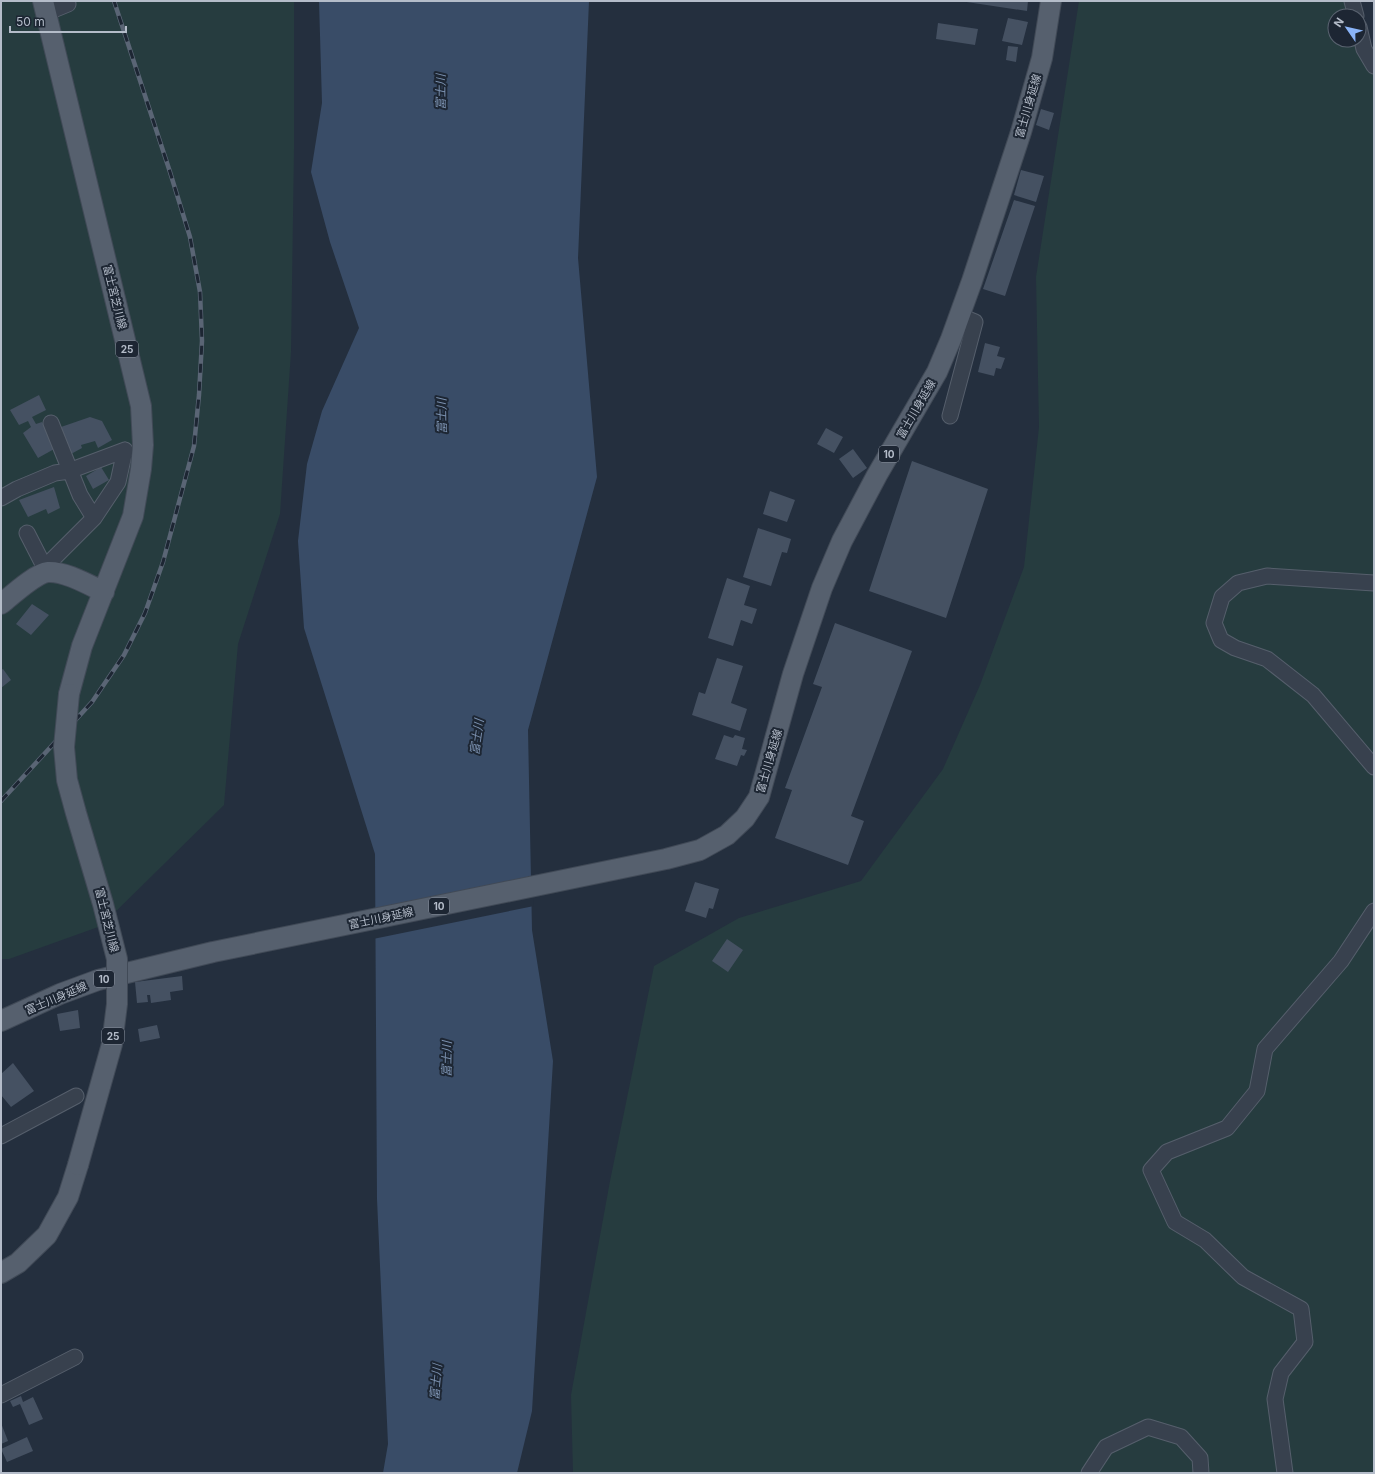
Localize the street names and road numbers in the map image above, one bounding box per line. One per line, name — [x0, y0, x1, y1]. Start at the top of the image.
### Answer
street label: 富士川身延線 — [1012, 72, 1044, 140]
street label: 富士宮芝川線 — [100, 263, 130, 331]
road number: 25 — [116, 341, 138, 357]
street label: 富士川身延線 — [893, 377, 939, 441]
road number: 10 — [879, 446, 899, 462]
street label: 富士川身延線 — [753, 727, 785, 795]
street label: 富士宮芝川線 — [92, 886, 122, 954]
road number: 10 — [429, 898, 449, 914]
street label: 富士川身延線 — [347, 904, 415, 932]
road number: 10 — [94, 971, 114, 987]
street label: 富士川身延線 — [23, 979, 89, 1017]
road number: 25 — [102, 1028, 124, 1044]

